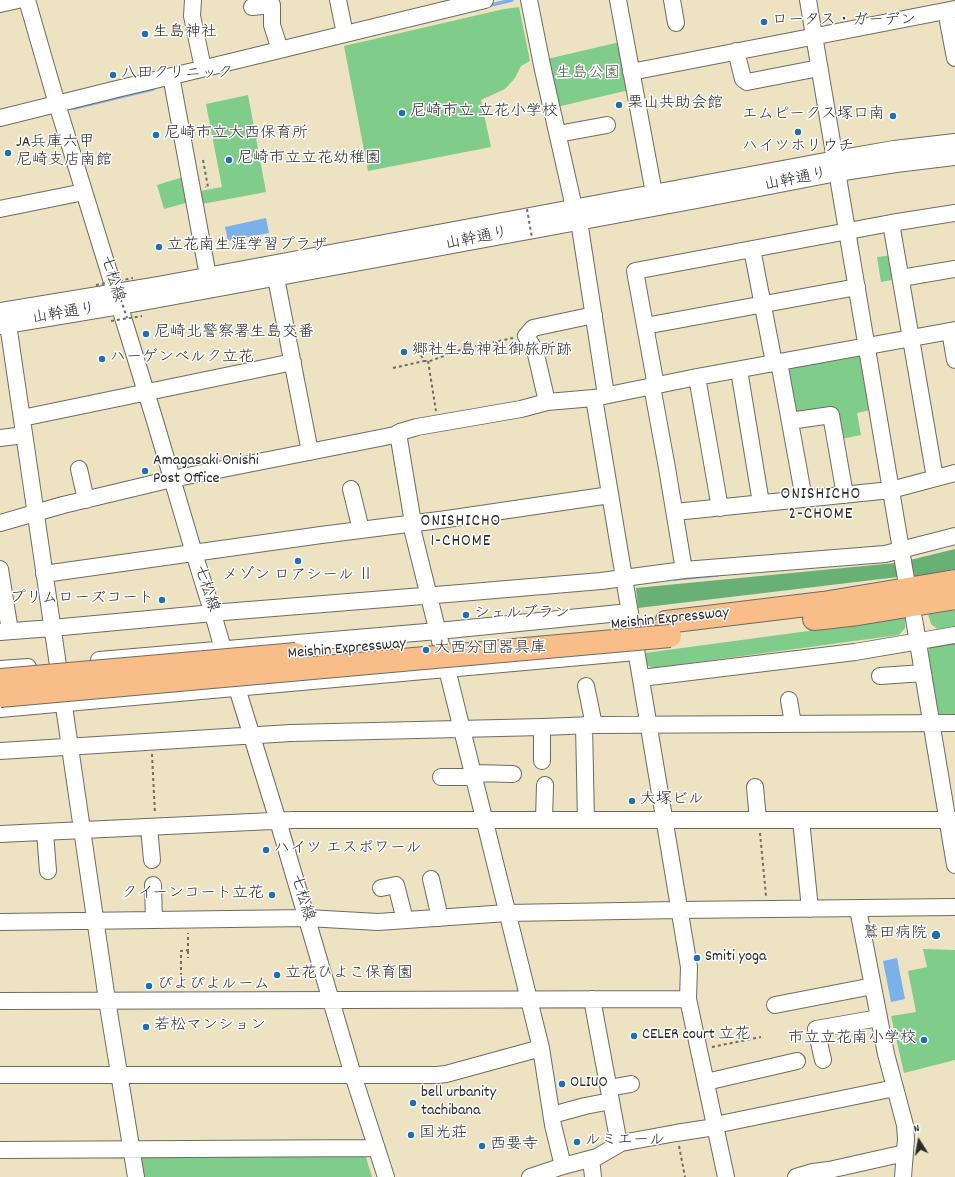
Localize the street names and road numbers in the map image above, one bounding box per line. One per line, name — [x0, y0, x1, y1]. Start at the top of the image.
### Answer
street label: 山幹通り — [763, 165, 829, 197]
street label: 山幹通り — [444, 224, 510, 256]
street label: 七松線 — [95, 253, 127, 305]
street label: 山幹通り — [31, 301, 97, 329]
street label: 七松線 — [188, 563, 222, 615]
street label: Meishin Expressway — [610, 604, 730, 636]
street label: Meishin Expressway — [287, 635, 407, 665]
street label: 七松線 — [285, 872, 317, 924]

